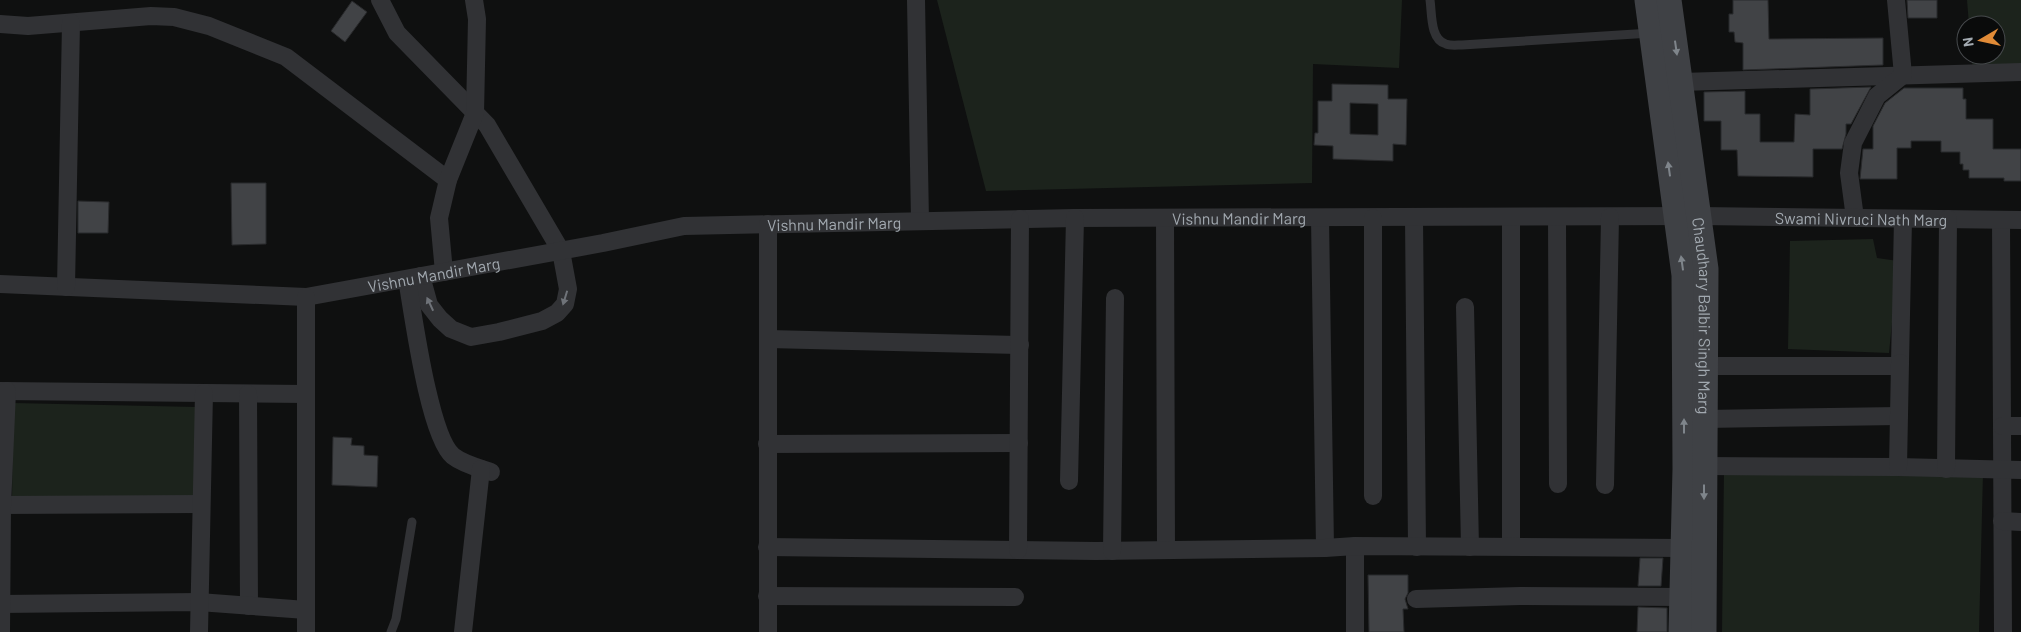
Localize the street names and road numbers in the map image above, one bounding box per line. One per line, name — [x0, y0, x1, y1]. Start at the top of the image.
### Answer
street label: Swami Nivruci Nath Marg — [1775, 207, 1947, 229]
street label: Vishnu Mandir Marg — [1172, 208, 1306, 227]
street label: Vishnu Mandir Marg — [767, 212, 901, 234]
street label: Chaudhary Balbir Singh Marg — [1689, 216, 1715, 414]
street label: Vishnu Mandir Marg — [366, 252, 501, 295]

